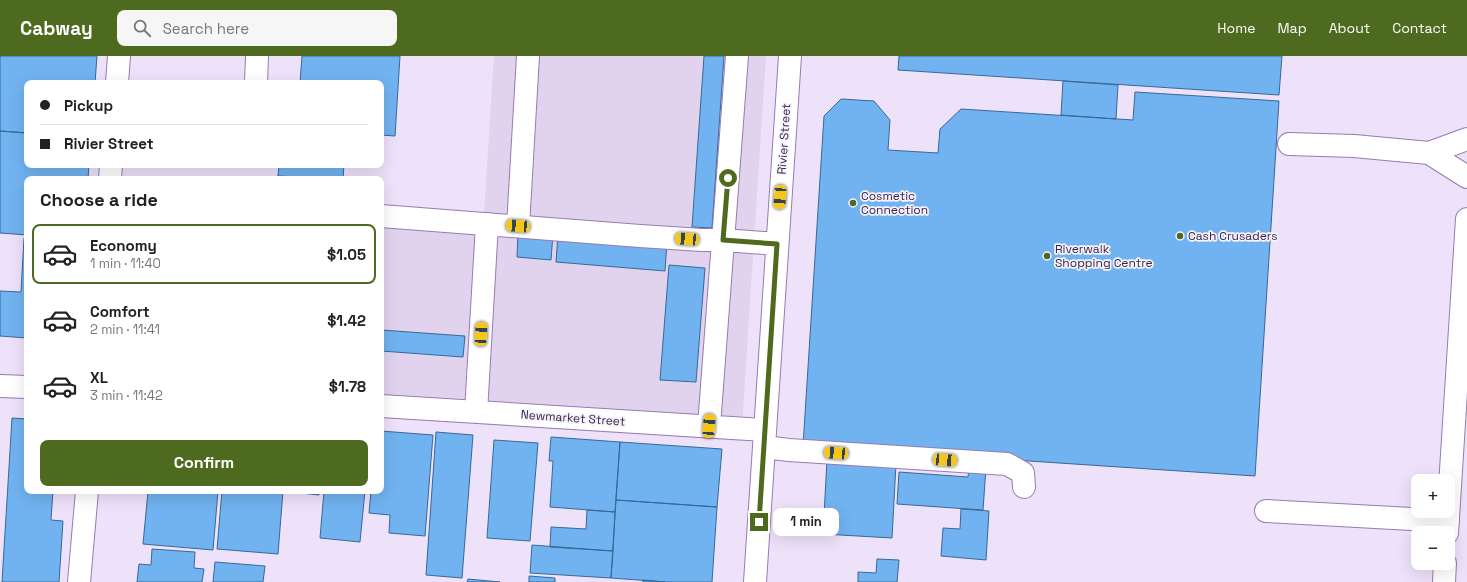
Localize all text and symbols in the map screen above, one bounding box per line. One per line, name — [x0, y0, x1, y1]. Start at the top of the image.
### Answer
search box — [117, 10, 397, 46]
text: Cabway — [20, 16, 93, 41]
icon: search — [131, 17, 153, 39]
text: Search here — [163, 19, 249, 38]
text: Home — [1217, 19, 1255, 37]
text: Map — [1277, 19, 1307, 37]
text: About — [1329, 19, 1370, 37]
text: Contact — [1392, 19, 1447, 37]
text: Pickup — [64, 96, 113, 115]
street label: Rivier Street — [774, 103, 794, 175]
text: Rivier Street — [64, 134, 154, 153]
route start — [719, 169, 737, 187]
car — [773, 185, 787, 209]
text: Choose a ride — [40, 188, 158, 211]
place label: Cosmetic Connection — [861, 188, 928, 218]
marker: Cosmetic Connection — [848, 198, 858, 208]
car — [506, 219, 530, 233]
place label: Cash Crusaders — [1188, 228, 1277, 244]
marker: Cash Crusaders — [1175, 231, 1185, 241]
car — [675, 232, 699, 246]
icon: car — [42, 236, 78, 272]
text: Economy — [90, 236, 157, 255]
place label: Riverwalk Shopping Centre — [1055, 241, 1153, 271]
text: $1.05 — [327, 245, 366, 264]
marker: Riverwalk Shopping Centre — [1042, 251, 1052, 261]
text: 1 min · 11:40 — [90, 255, 161, 272]
icon: car — [42, 302, 78, 338]
text: Comfort — [90, 302, 150, 321]
text: $1.42 — [327, 311, 366, 330]
text: 2 min · 11:41 — [90, 321, 160, 338]
car — [474, 322, 488, 346]
icon: car — [42, 368, 78, 404]
text: XL — [90, 368, 108, 387]
text: $1.78 — [329, 377, 366, 396]
text: 3 min · 11:42 — [90, 387, 163, 404]
street label: Newmarket Street — [520, 406, 626, 430]
car — [702, 414, 716, 438]
button: Confirm — [40, 440, 368, 486]
car — [824, 446, 848, 460]
car — [933, 453, 957, 467]
map controls — [1411, 474, 1455, 570]
button: + — [1411, 474, 1455, 518]
callout: 1 min — [773, 508, 839, 536]
route end — [750, 513, 768, 531]
text: 1 min — [790, 513, 822, 530]
button: − — [1411, 526, 1455, 570]

